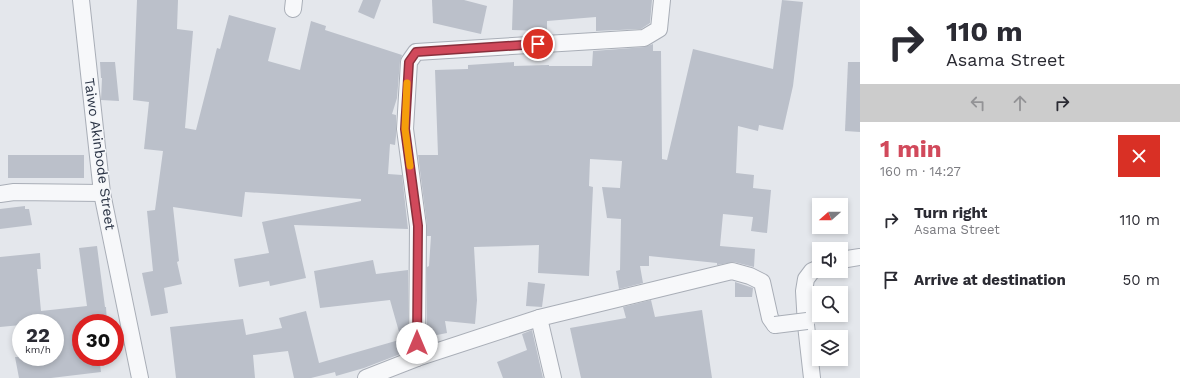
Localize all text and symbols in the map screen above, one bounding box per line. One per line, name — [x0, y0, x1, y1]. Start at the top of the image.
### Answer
text: 110 m — [946, 15, 1023, 48]
icon: right — [880, 16, 932, 68]
pin — [521, 27, 555, 61]
icon: arrive — [527, 33, 549, 55]
text: Asama Street — [946, 49, 1065, 70]
street label: Taiwo Akinbode Street — [81, 77, 119, 231]
icon: left — [967, 92, 989, 114]
icon: ahead — [1009, 92, 1031, 114]
icon: right — [1051, 92, 1073, 114]
text: 1 min — [880, 135, 942, 163]
button: close — [1118, 135, 1160, 177]
text: 160 m · 14:27 — [880, 164, 961, 179]
north arrow — [812, 198, 848, 234]
map controls — [812, 198, 848, 366]
text: Turn right — [914, 204, 987, 222]
icon: right — [880, 209, 902, 231]
text: 110 m — [1120, 211, 1160, 229]
text: Asama Street — [914, 222, 1000, 237]
button: sound — [812, 242, 848, 278]
icon: arrive — [880, 269, 902, 291]
text: Arrive at destination — [914, 271, 1066, 289]
text: 50 m — [1123, 271, 1160, 289]
button: search — [812, 286, 848, 322]
speed limit sign: 30 — [72, 314, 124, 366]
position arrow — [396, 322, 438, 364]
text: 22 — [26, 323, 50, 347]
button: layers — [812, 330, 848, 366]
text: km/h — [25, 344, 51, 355]

